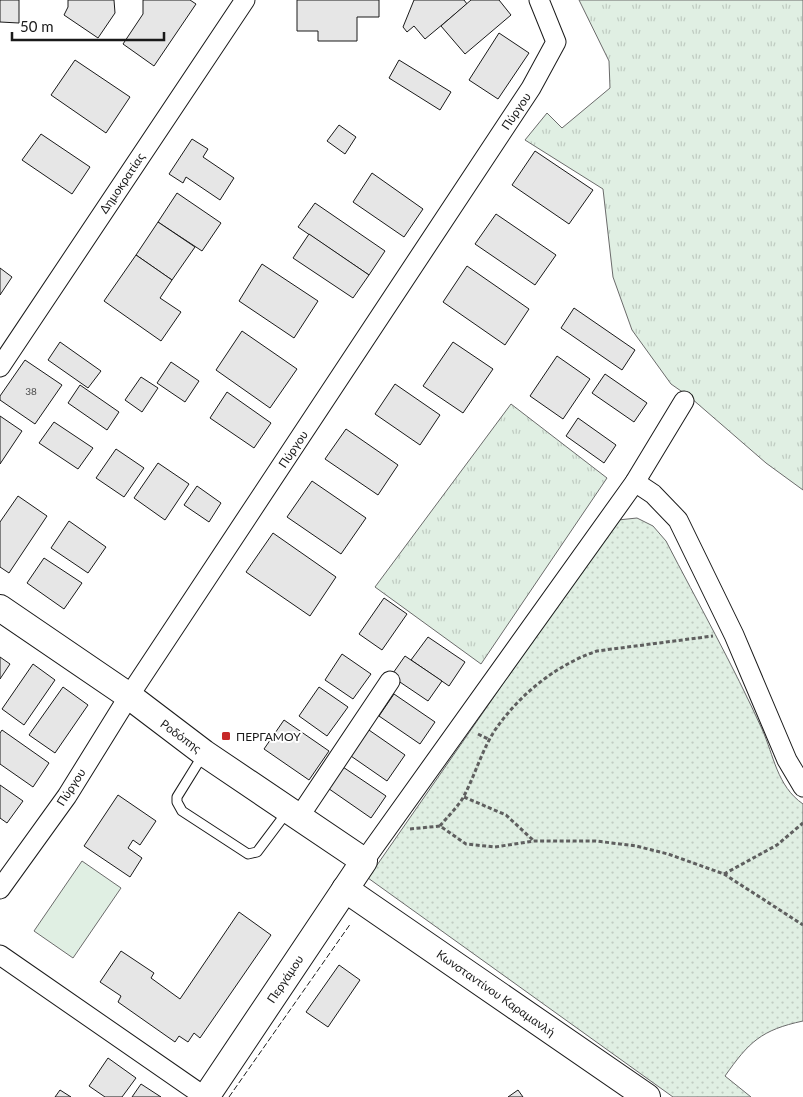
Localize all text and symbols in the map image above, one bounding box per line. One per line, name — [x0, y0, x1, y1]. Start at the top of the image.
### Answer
scale bar — [12, 10, 165, 42]
text: 50 m — [20, 17, 54, 35]
street label: Πύργου — [498, 89, 534, 133]
street label: Δημοκρατίας — [96, 149, 148, 216]
house number: 38 — [25, 385, 37, 397]
street label: Πύργου — [275, 427, 311, 471]
street label: Ροδόπης — [158, 716, 205, 756]
place label: ΠΕΡΓΑΜΟΥ — [236, 729, 301, 744]
marker: ΠΕΡΓΑΜΟΥ — [220, 730, 232, 742]
street label: Πύργου — [53, 765, 89, 809]
street label: Κωνσταντίνου Καραμανλή — [434, 946, 558, 1040]
street label: Περγάμου — [263, 952, 307, 1006]

